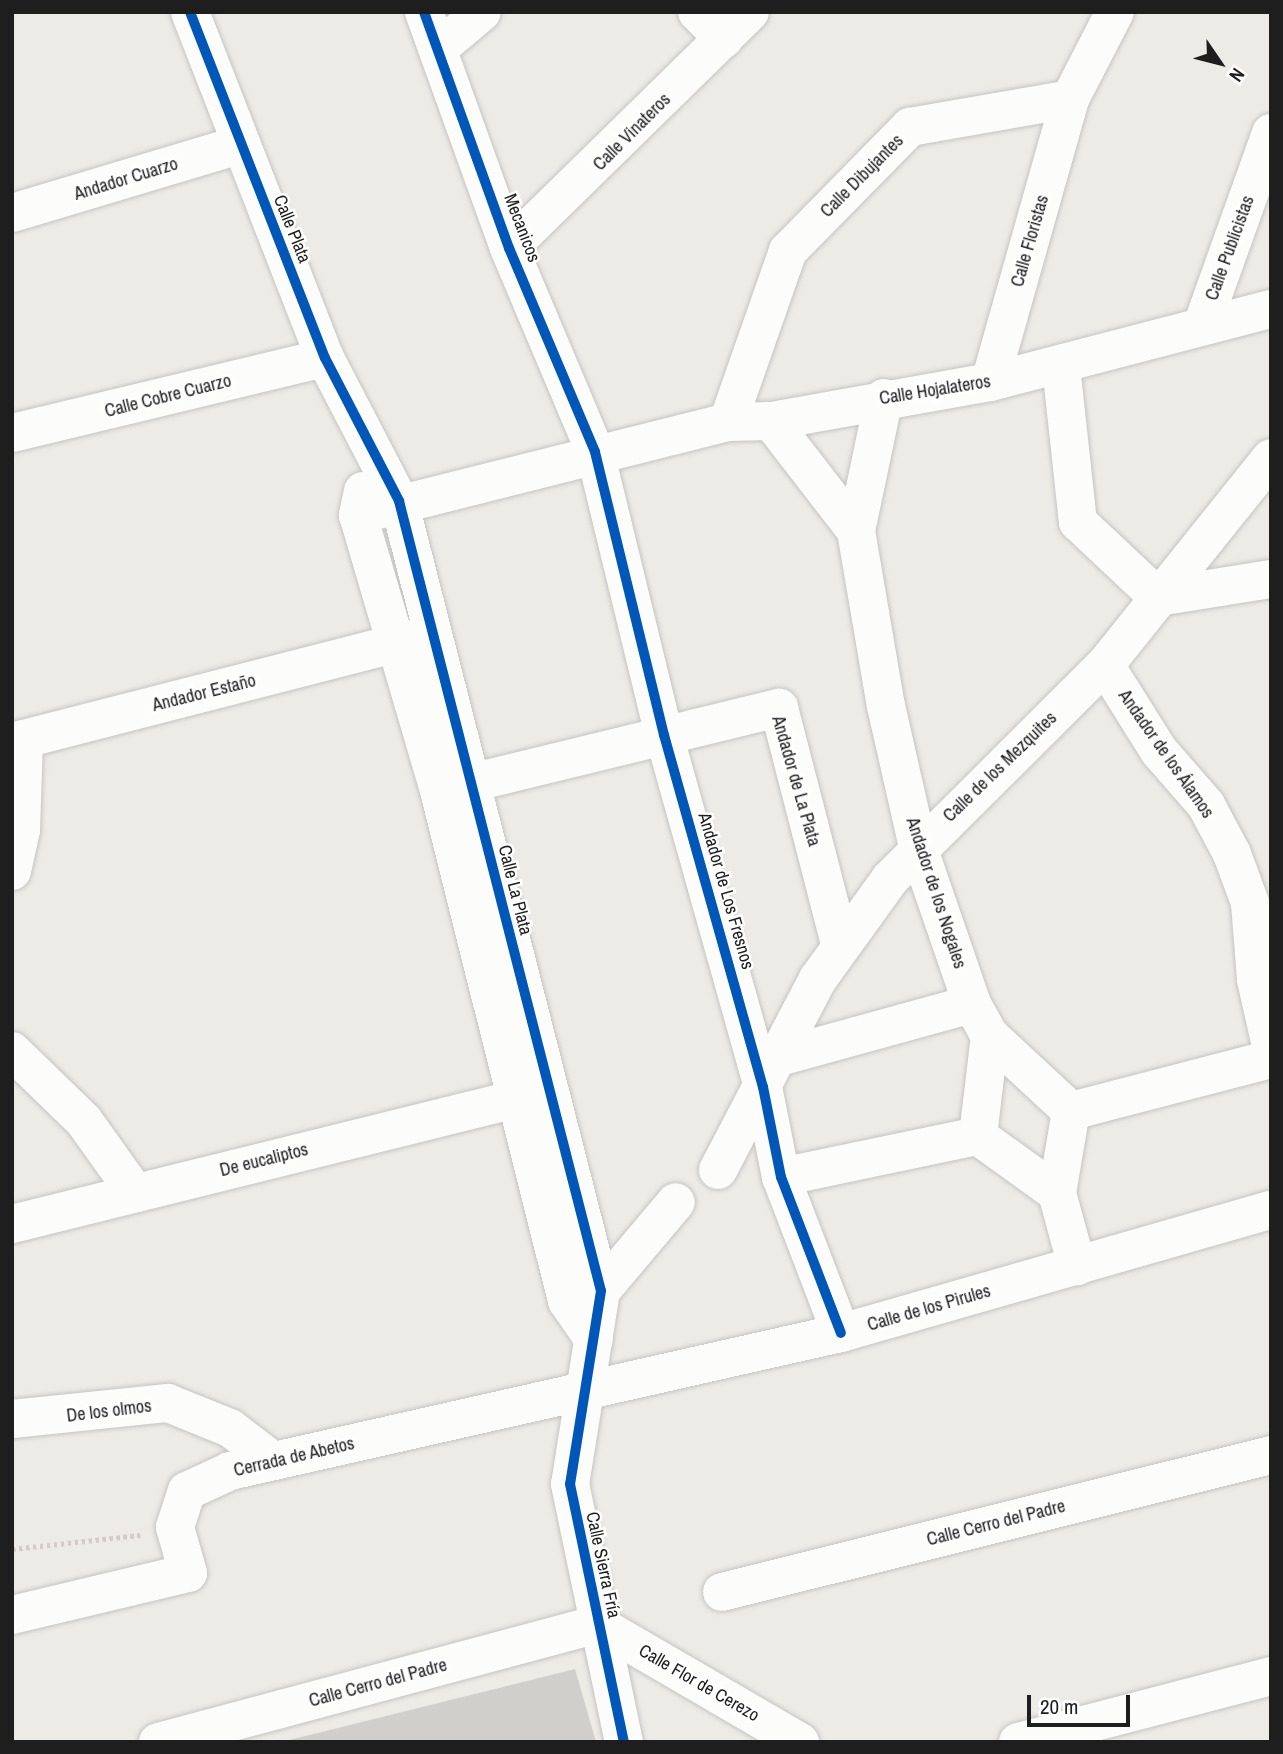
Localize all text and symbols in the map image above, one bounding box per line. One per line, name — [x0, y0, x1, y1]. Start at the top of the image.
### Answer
north arrow — [1185, 28, 1255, 98]
text: N — [1223, 63, 1251, 87]
street label: Calle Vinateros — [589, 89, 675, 175]
street label: Calle Dibujantes — [816, 130, 908, 222]
street label: Andador Cuarzo — [71, 153, 181, 205]
street label: Mecanicos — [499, 191, 545, 265]
street label: Calle Plata — [269, 192, 315, 266]
street label: Calle Floristas — [1007, 193, 1053, 289]
street label: Calle Publicistas — [1201, 193, 1259, 303]
street label: Calle Cobre Cuarzo — [103, 370, 233, 422]
street label: Calle Hojalateros — [878, 371, 992, 409]
street label: Andador Estaño — [150, 670, 258, 716]
street label: Andador de los Álamos — [1113, 685, 1219, 823]
street label: Calle de los Mezquites — [939, 707, 1061, 827]
street label: Andador de La Plata — [767, 713, 825, 849]
street label: Andador de Los Fresnos — [693, 810, 759, 972]
street label: Andador de los Nogales — [901, 815, 971, 971]
street label: Calle La Plata — [493, 843, 537, 937]
street label: De eucaliptos — [218, 1139, 310, 1181]
street label: Calle de los Pirules — [865, 1280, 993, 1336]
street label: De los olmos — [65, 1395, 153, 1427]
street label: Cerrada de Abetos — [231, 1433, 357, 1481]
street label: Calle Cerro del Padre — [925, 1495, 1067, 1551]
street label: Calle Sierra Fría — [581, 1510, 625, 1620]
street label: Calle Flor de Cerezo — [635, 1640, 763, 1726]
street label: Calle Cerro del Padre — [307, 1654, 449, 1712]
scale bar — [1031, 1680, 1134, 1724]
text: 20 m — [1040, 1692, 1078, 1721]

